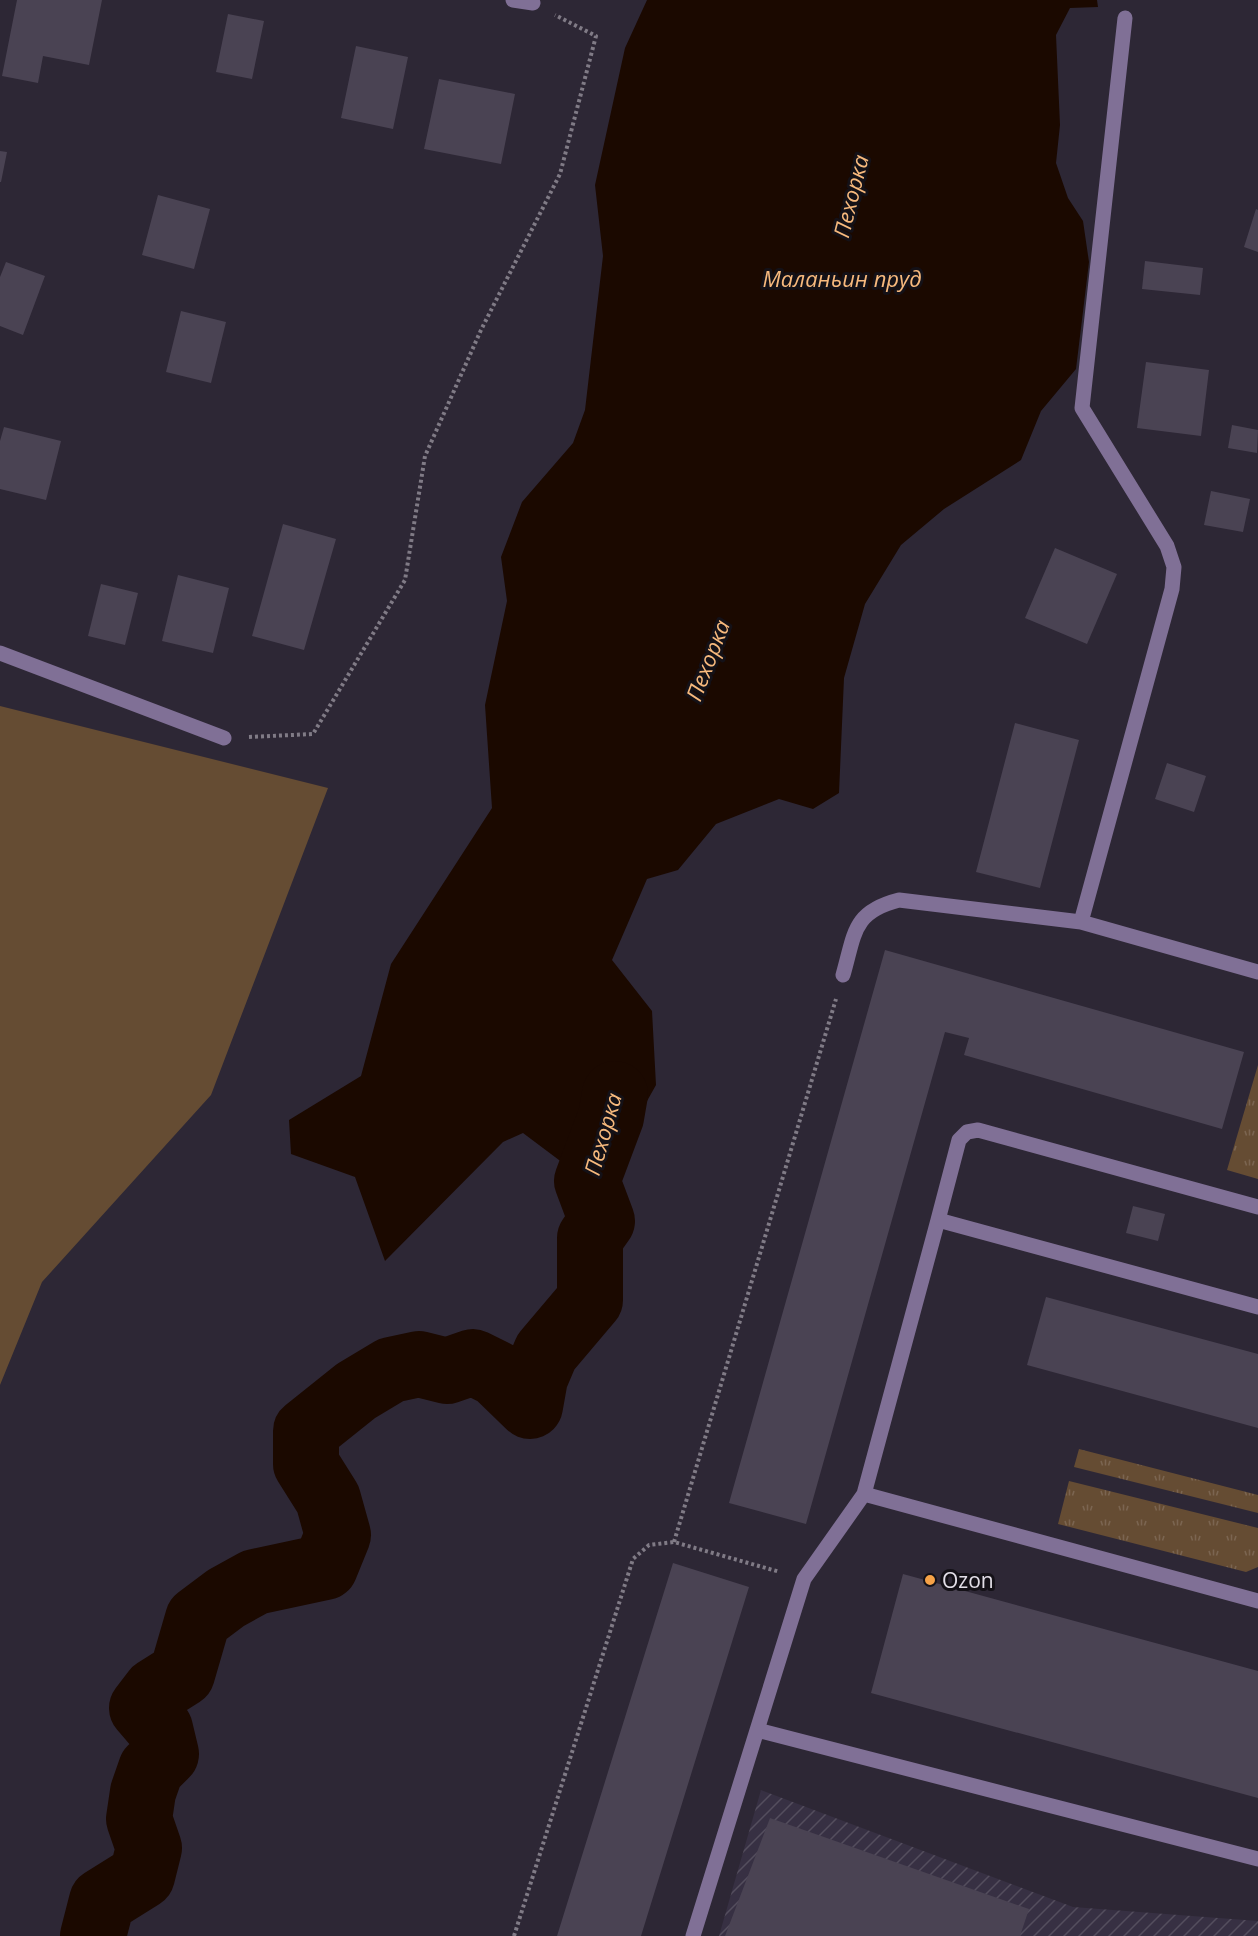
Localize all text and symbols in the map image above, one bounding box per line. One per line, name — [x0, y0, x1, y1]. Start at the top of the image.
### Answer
water label: Пехорка — [825, 151, 875, 241]
water label: Маланьин пруд — [762, 263, 922, 293]
water label: Пехорка — [678, 615, 736, 705]
water label: Пехорка — [576, 1089, 628, 1179]
place label: Ozon — [942, 1566, 994, 1594]
marker: Ozon — [923, 1573, 937, 1587]

